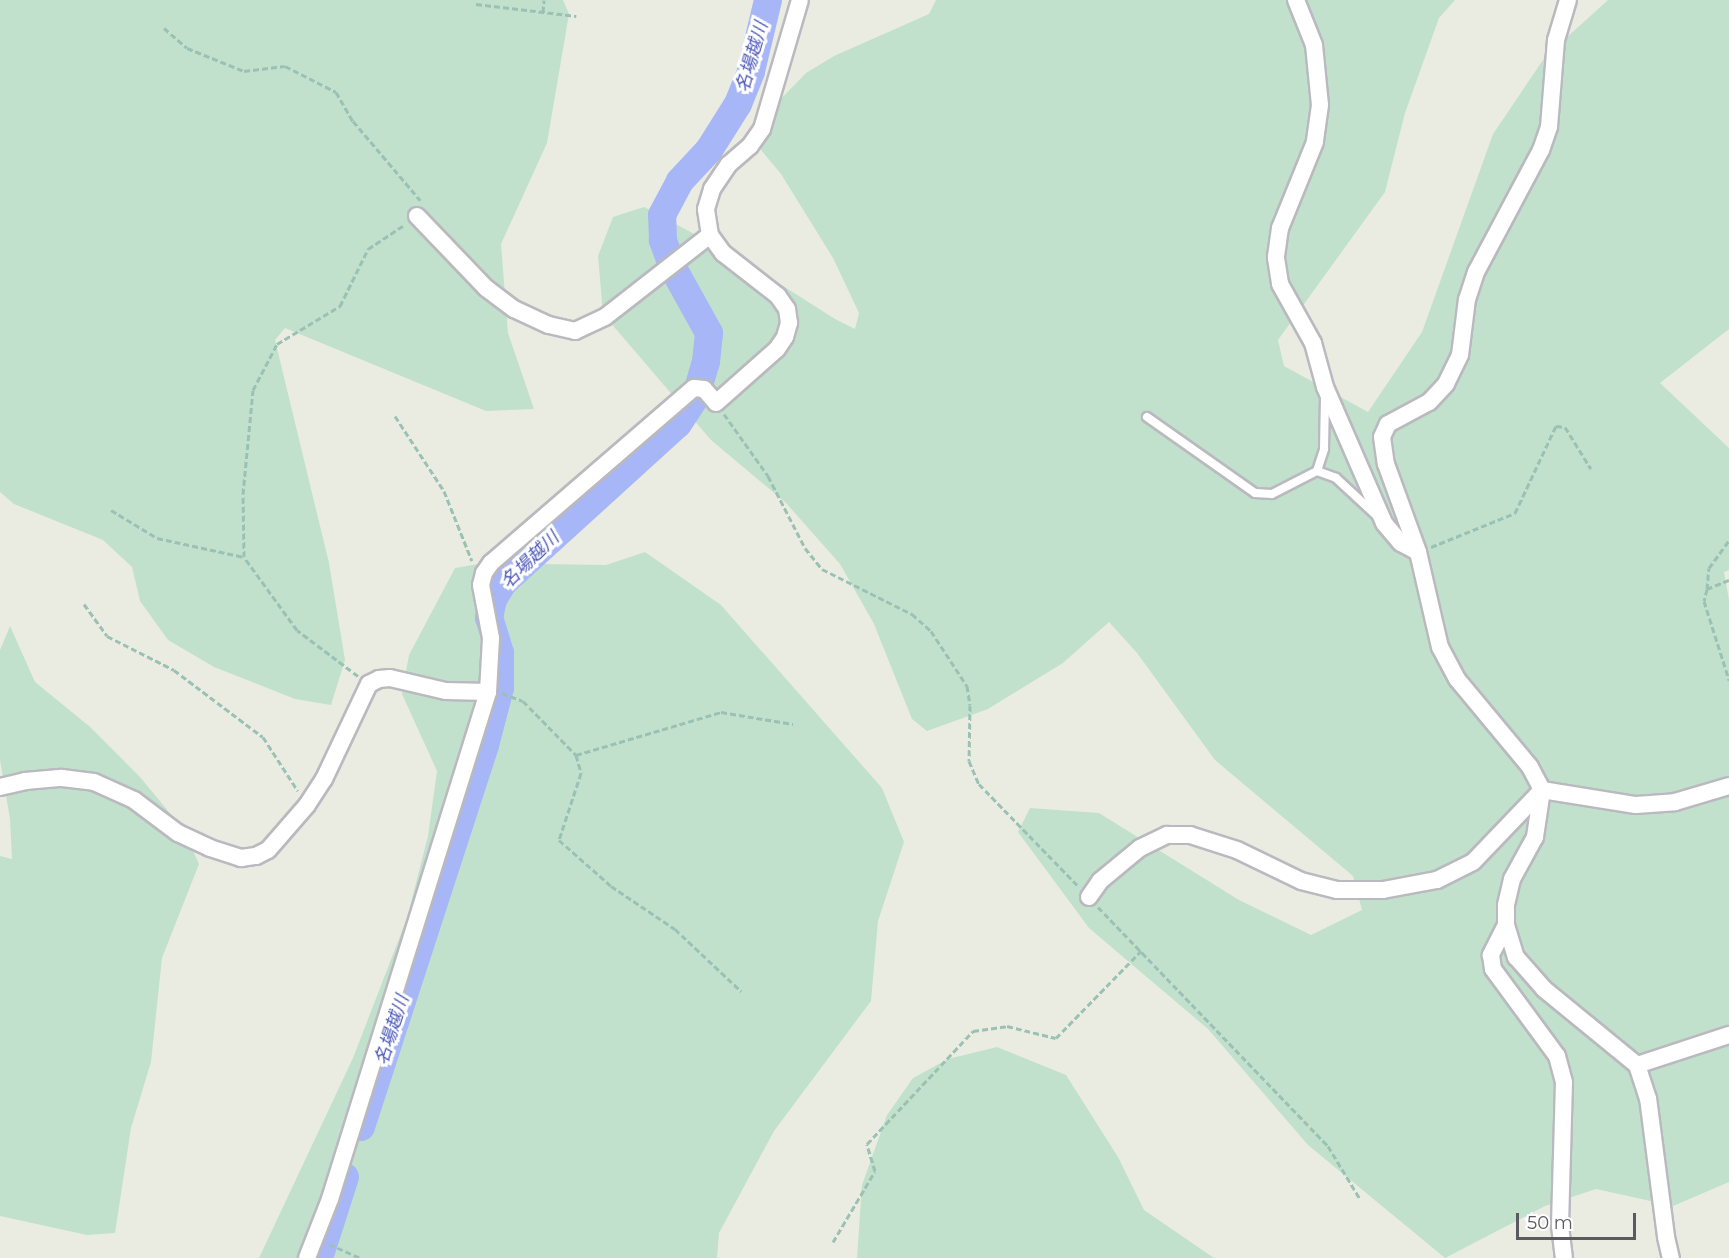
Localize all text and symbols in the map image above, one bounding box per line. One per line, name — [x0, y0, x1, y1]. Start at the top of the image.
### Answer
water label: 名場越川 — [732, 19, 772, 95]
water label: 名場越川 — [497, 527, 563, 593]
water label: 名場越川 — [371, 992, 413, 1068]
scale bar — [1519, 1201, 1639, 1239]
text: 50 m — [1527, 1212, 1573, 1234]

